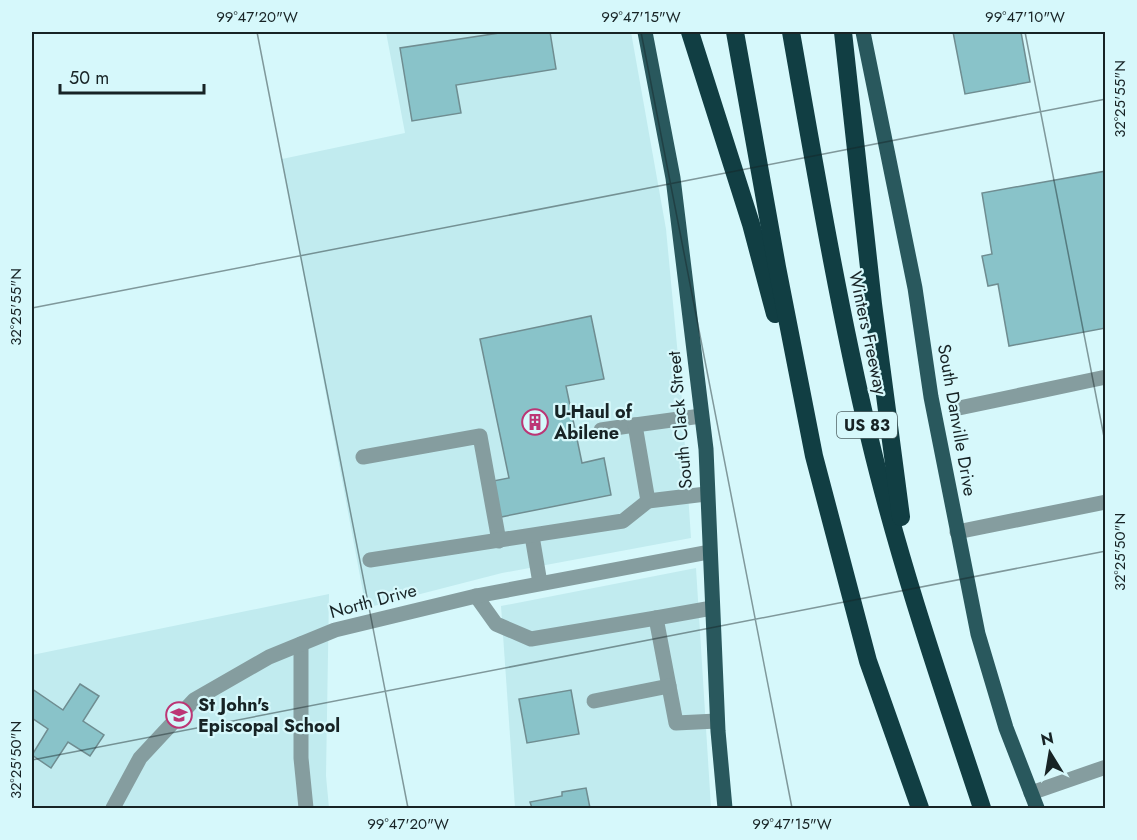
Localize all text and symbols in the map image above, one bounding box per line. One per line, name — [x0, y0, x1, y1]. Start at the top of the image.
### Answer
text: 99°47'20"W — [216, 6, 298, 28]
text: 99°47'15"W — [601, 6, 681, 28]
text: 99°47'10"W — [985, 6, 1065, 28]
scale bar — [60, 57, 204, 95]
text: 32°25'55"N — [1109, 60, 1131, 138]
text: 50 m — [69, 65, 109, 91]
text: 32°25'55"N — [5, 268, 27, 346]
street label: Winters Freeway — [842, 269, 894, 397]
street label: South Danville Drive — [931, 342, 983, 498]
street label: South Clack Street — [661, 349, 699, 490]
place label: U-Haul of Abilene — [553, 399, 633, 446]
building icon: U-Haul of Abilene — [520, 407, 550, 437]
road number: US 83 — [837, 412, 897, 438]
text: 32°25'50"N — [1109, 513, 1131, 591]
street label: North Drive — [327, 577, 419, 625]
place label: St John's Episcopal School — [198, 692, 340, 739]
school or university icon: St John's Episcopal School — [164, 700, 194, 730]
text: 32°25'50"N — [5, 721, 27, 799]
north arrow — [1020, 723, 1080, 783]
text: N — [1039, 726, 1056, 751]
text: 99°47'20"W — [367, 813, 449, 835]
text: 99°47'15"W — [752, 813, 832, 835]

